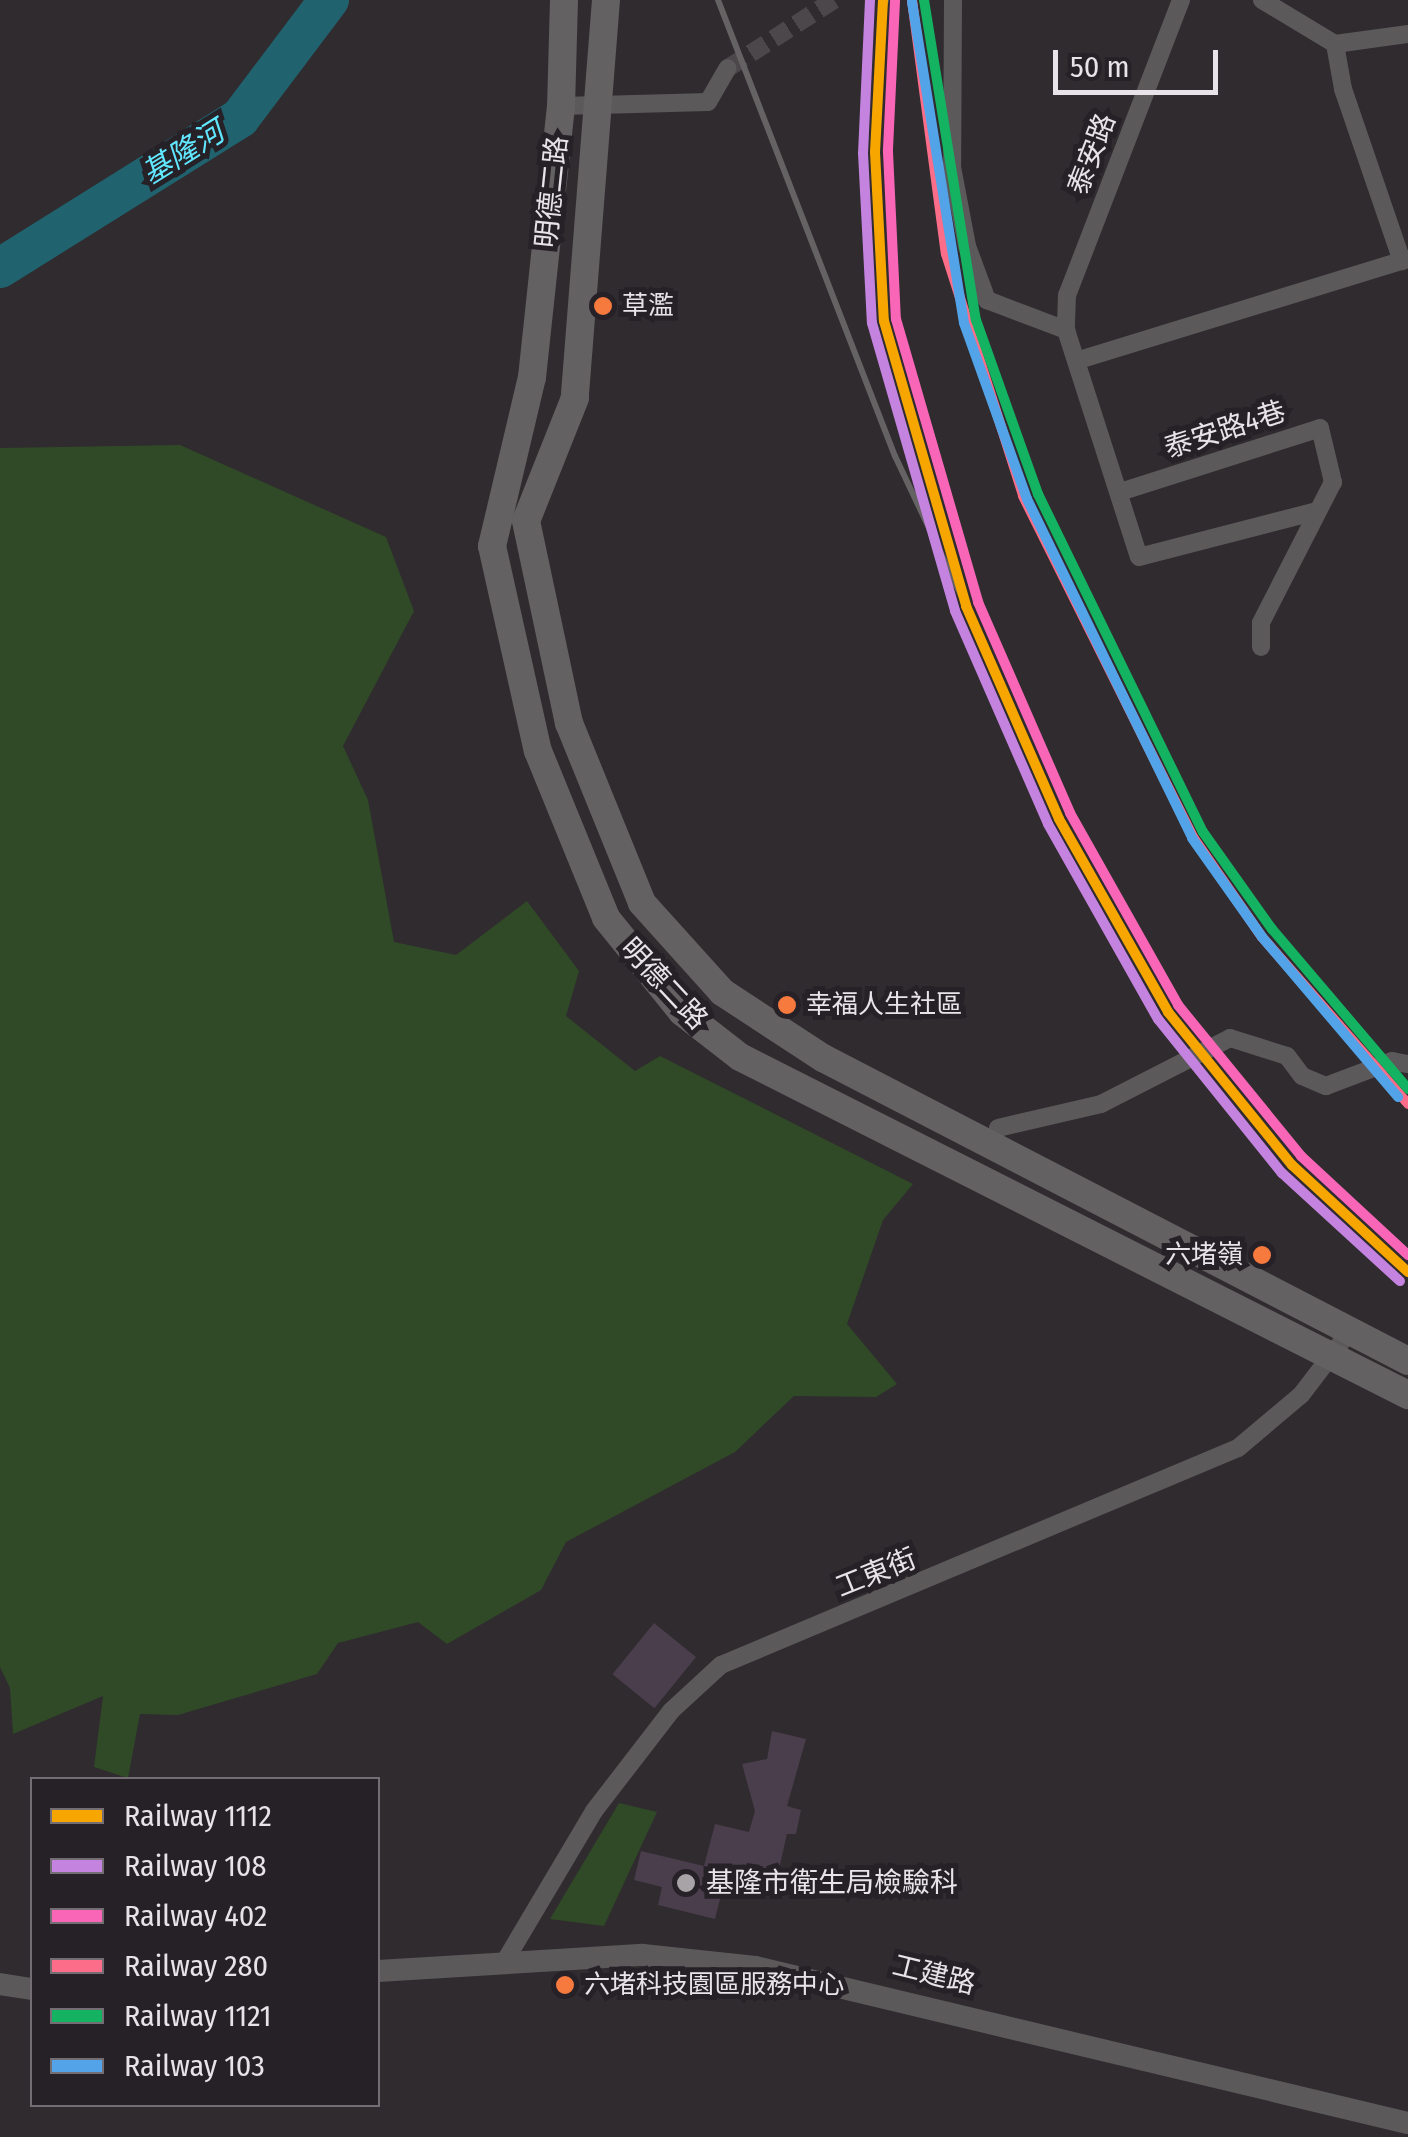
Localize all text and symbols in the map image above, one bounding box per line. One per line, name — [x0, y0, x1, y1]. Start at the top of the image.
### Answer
scale bar — [1058, 30, 1223, 92]
text: 50 m — [1070, 49, 1130, 85]
street label: 泰安路 — [1061, 109, 1123, 199]
water label: 基隆河 — [135, 114, 231, 192]
street label: 明德二路 — [529, 135, 575, 249]
place label: 草濫 — [622, 290, 674, 322]
marker: 草濫 — [593, 296, 613, 316]
street label: 泰安路4巷 — [1160, 395, 1290, 465]
street label: 明德二路 — [614, 932, 714, 1036]
place label: 幸福人生社區 — [806, 989, 962, 1021]
marker: 幸福人生社區 — [777, 995, 797, 1015]
place label: 六堵嶺 — [1165, 1239, 1243, 1271]
marker: 六堵嶺 — [1252, 1245, 1272, 1265]
street label: 工東街 — [831, 1542, 921, 1604]
legend — [30, 1777, 380, 2107]
text: Railway 1112 — [124, 1798, 272, 1834]
text: Railway 108 — [124, 1848, 267, 1884]
place label: 基隆市衛生局檢驗科 — [706, 1866, 958, 1900]
marker: 基隆市衛生局檢驗科 — [675, 1872, 697, 1894]
text: Railway 402 — [124, 1898, 267, 1934]
text: Railway 280 — [124, 1948, 268, 1984]
street label: 工建路 — [889, 1949, 979, 2001]
place label: 六堵科技園區服務中心 — [584, 1969, 844, 2001]
marker: 六堵科技園區服務中心 — [555, 1975, 575, 1995]
text: Railway 1121 — [124, 1998, 271, 2034]
text: Railway 103 — [124, 2048, 265, 2084]

